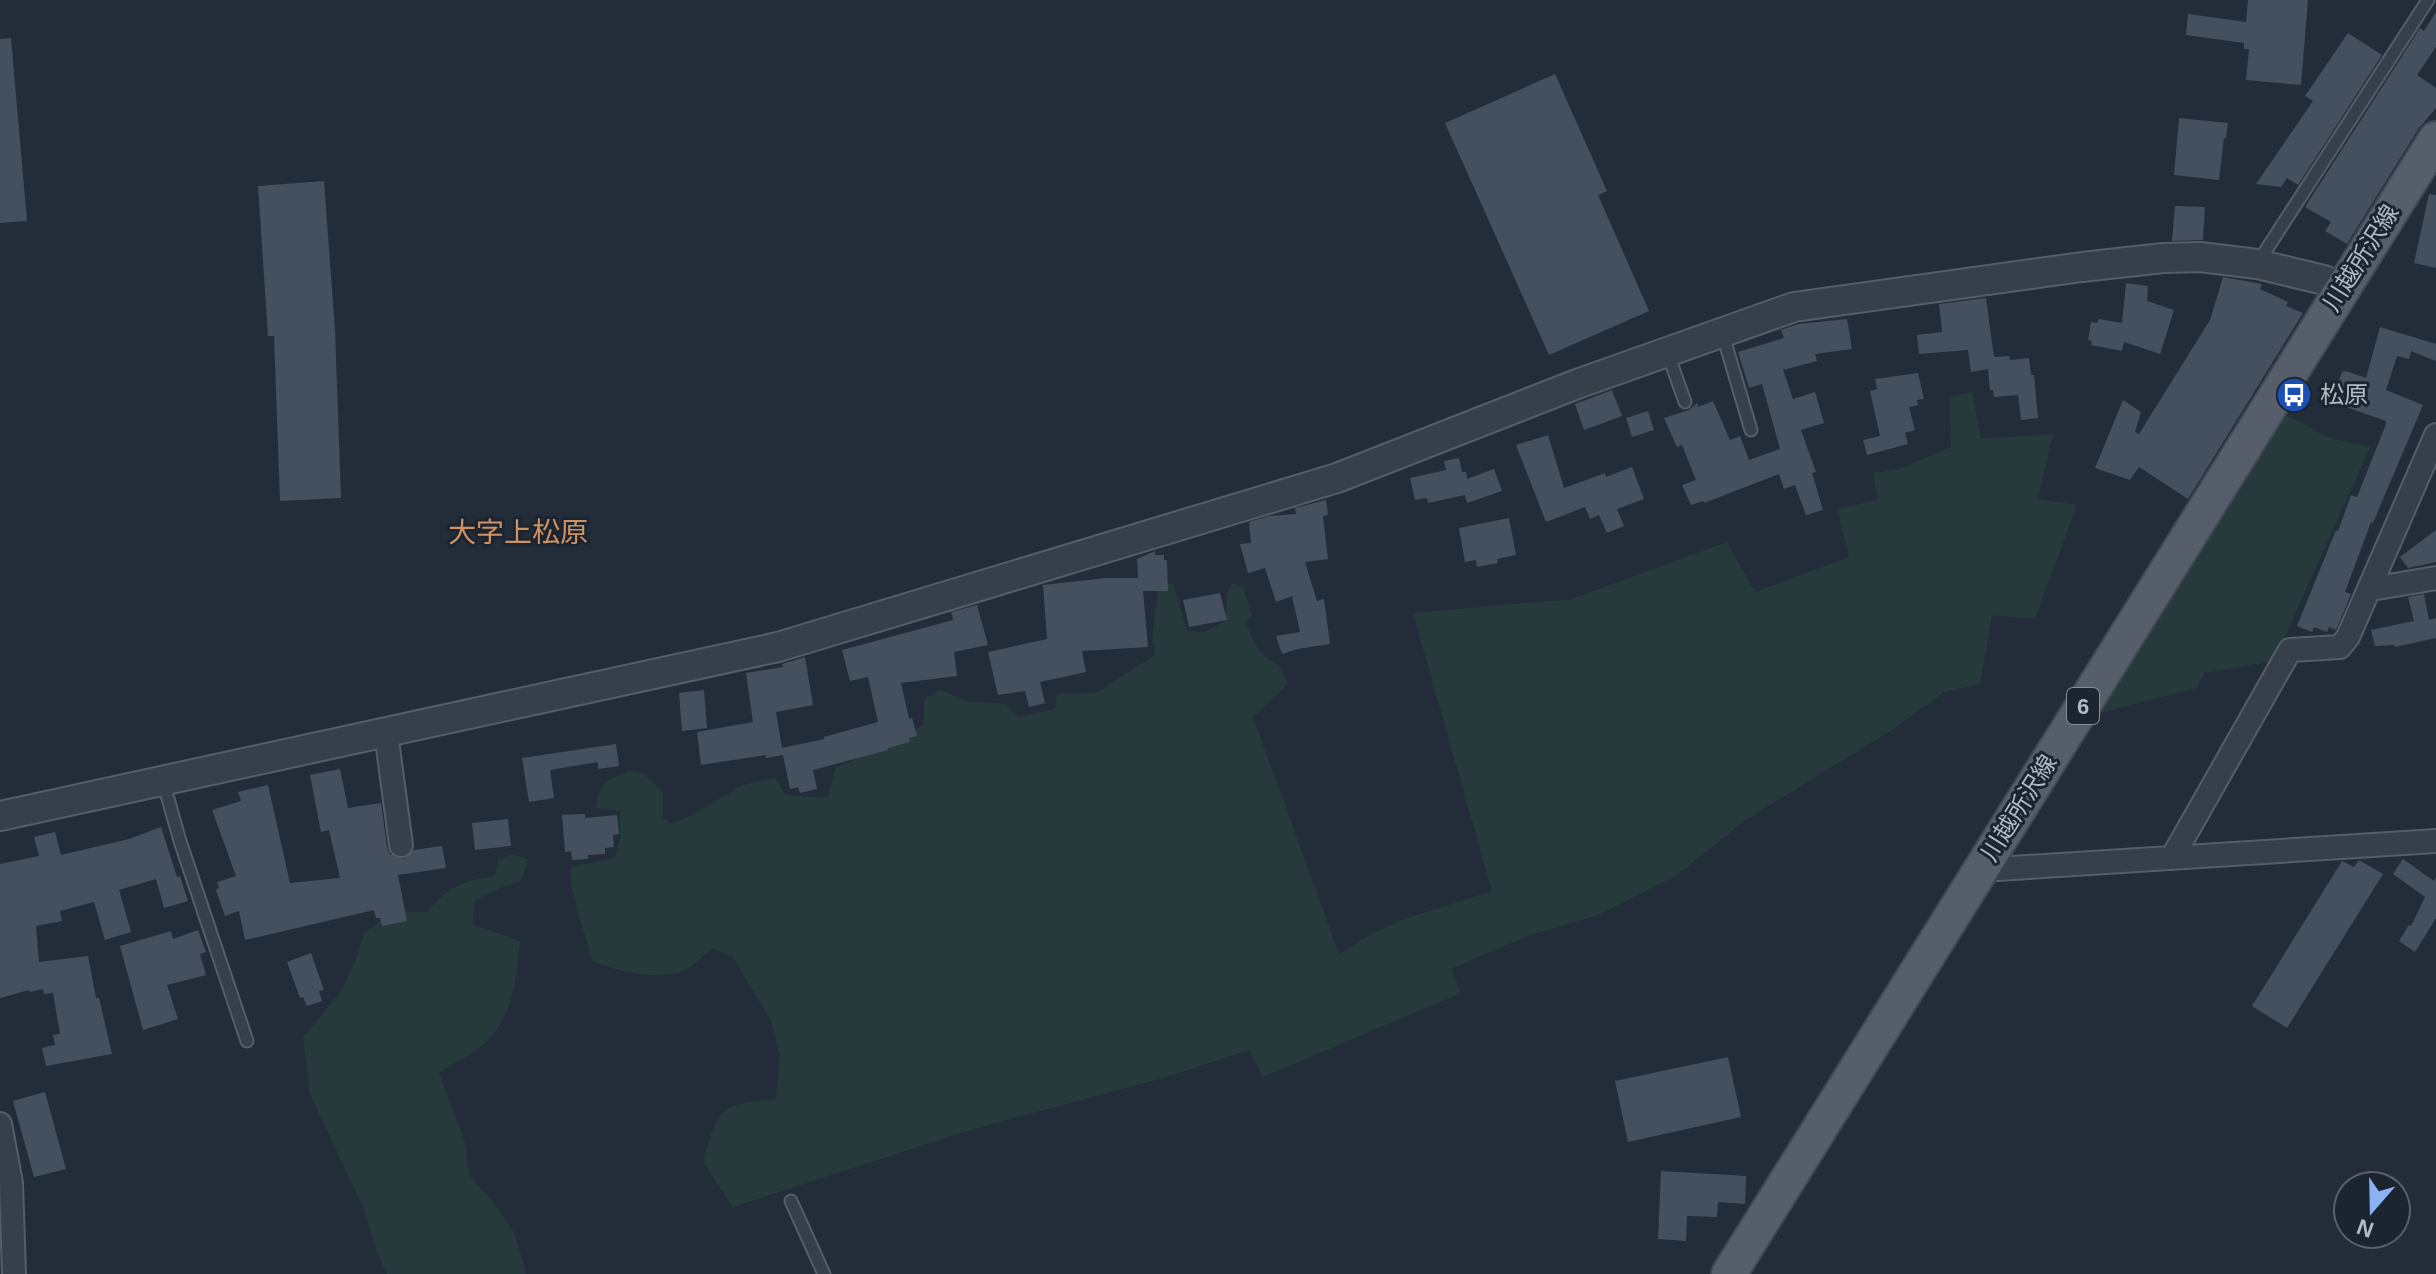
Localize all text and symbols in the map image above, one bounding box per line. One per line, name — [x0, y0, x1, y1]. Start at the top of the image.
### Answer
street label: 川越所沢線 — [2317, 200, 2404, 316]
bus stop icon: 松原 — [2275, 376, 2313, 414]
place label: 松原 — [2320, 381, 2368, 408]
district label: 大字上松原 — [448, 517, 588, 548]
road number: 6 — [2067, 688, 2099, 724]
street label: 川越所沢線 — [1975, 750, 2062, 866]
north arrow — [2332, 1170, 2412, 1250]
text: N — [2354, 1214, 2377, 1243]

